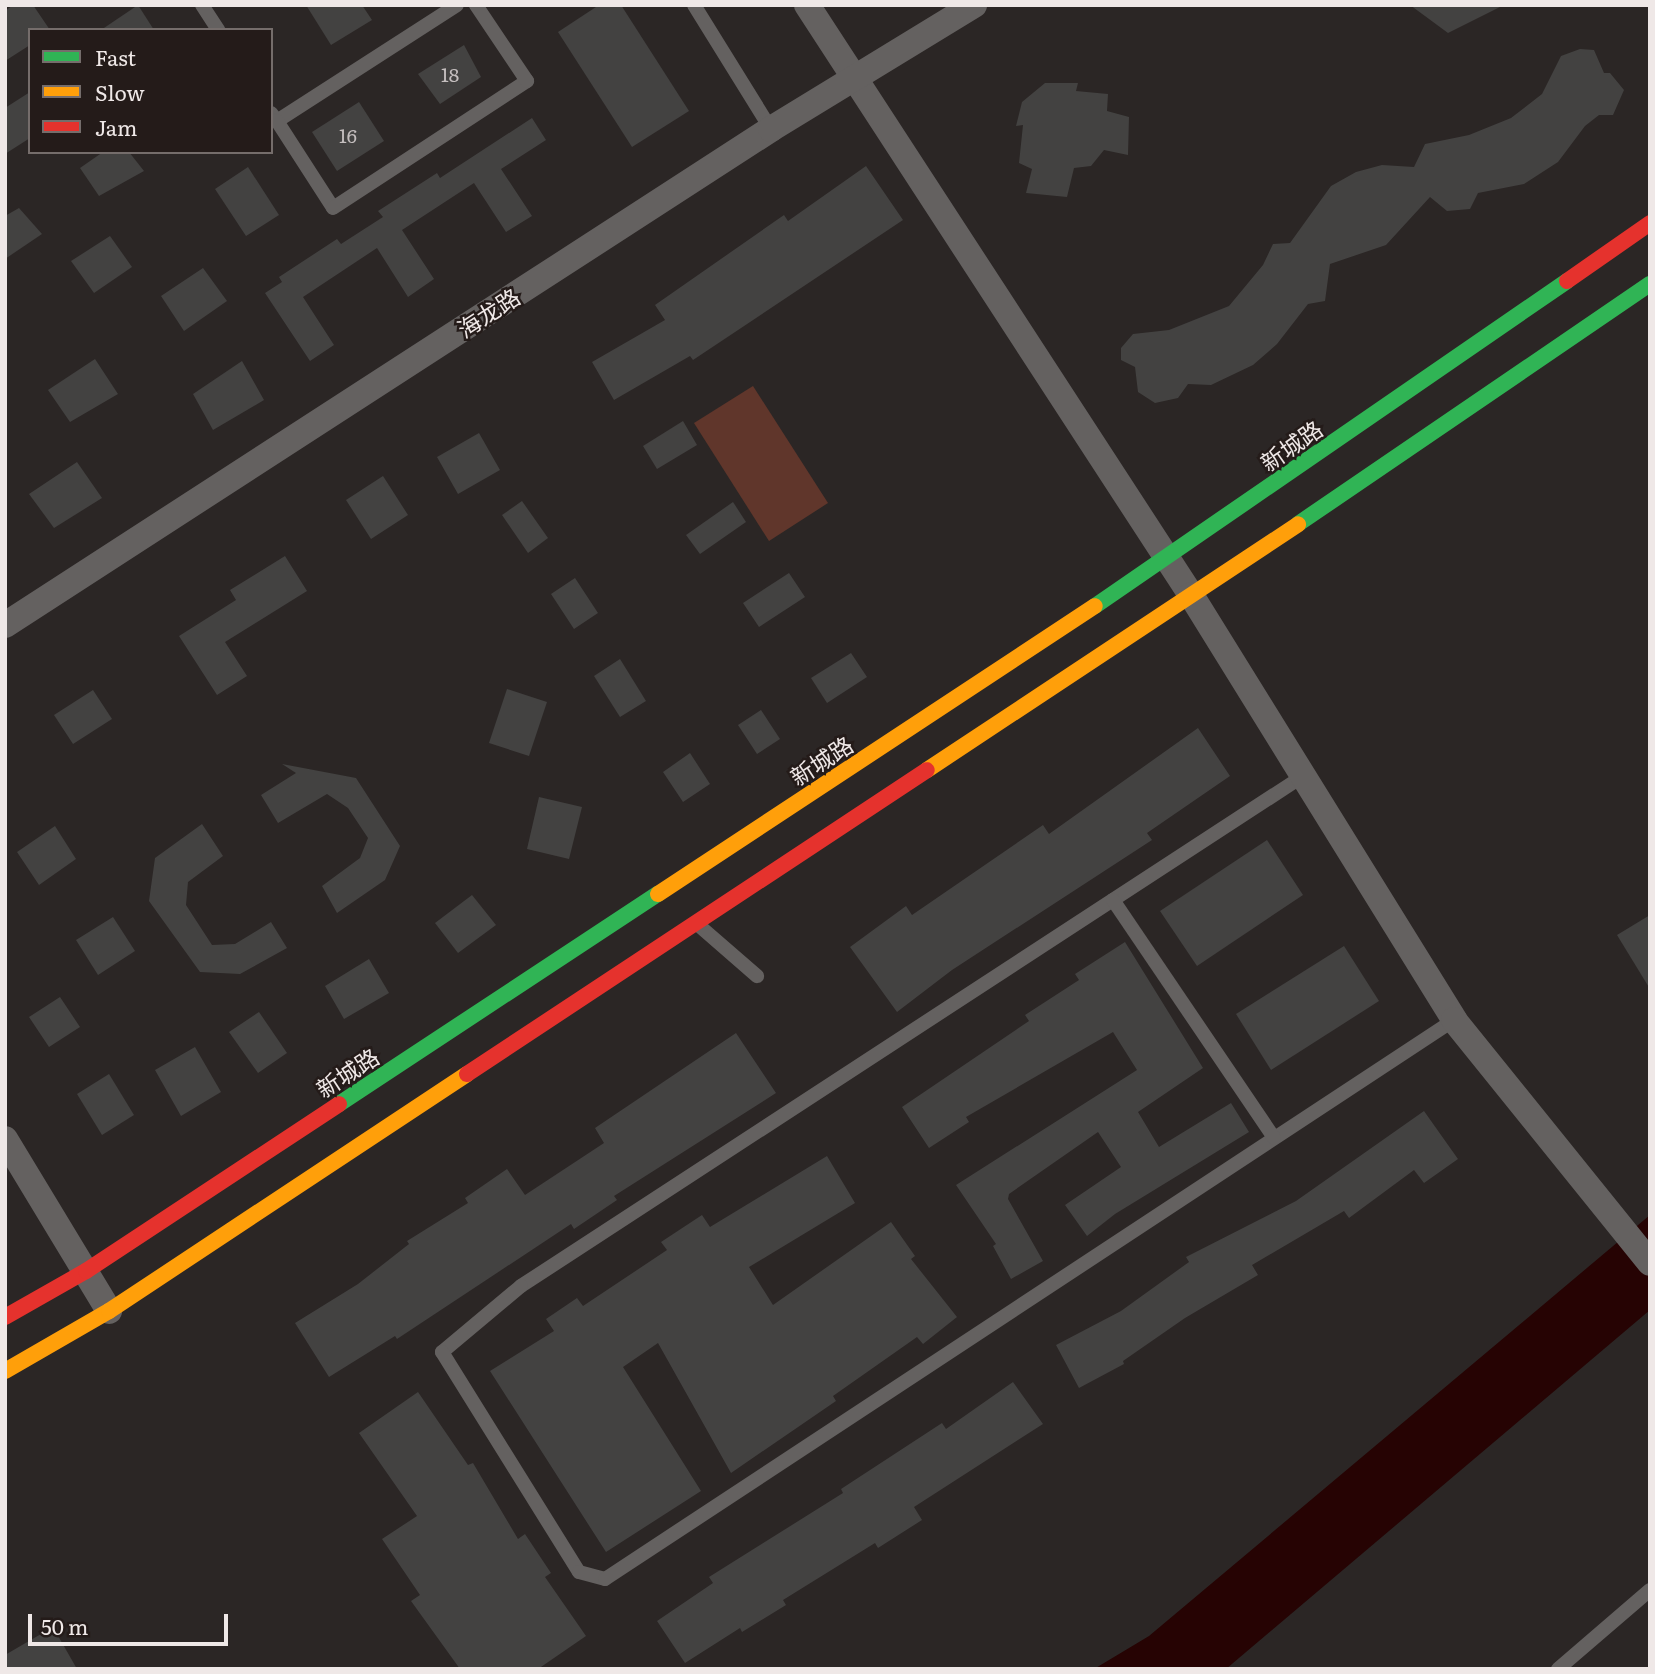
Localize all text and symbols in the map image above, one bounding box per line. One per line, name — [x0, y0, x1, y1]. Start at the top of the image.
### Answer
legend — [28, 28, 273, 154]
text: Fast — [95, 41, 136, 72]
house number: 18 — [441, 64, 459, 86]
text: Slow — [95, 76, 145, 107]
text: Jam — [95, 111, 137, 142]
house number: 16 — [339, 125, 357, 147]
street label: 海龙路 — [452, 282, 524, 342]
street label: 新城路 — [1255, 414, 1327, 476]
street label: 新城路 — [785, 730, 857, 790]
street label: 新城路 — [311, 1042, 383, 1102]
scale bar — [32, 1600, 231, 1644]
text: 50 m — [41, 1610, 88, 1641]

